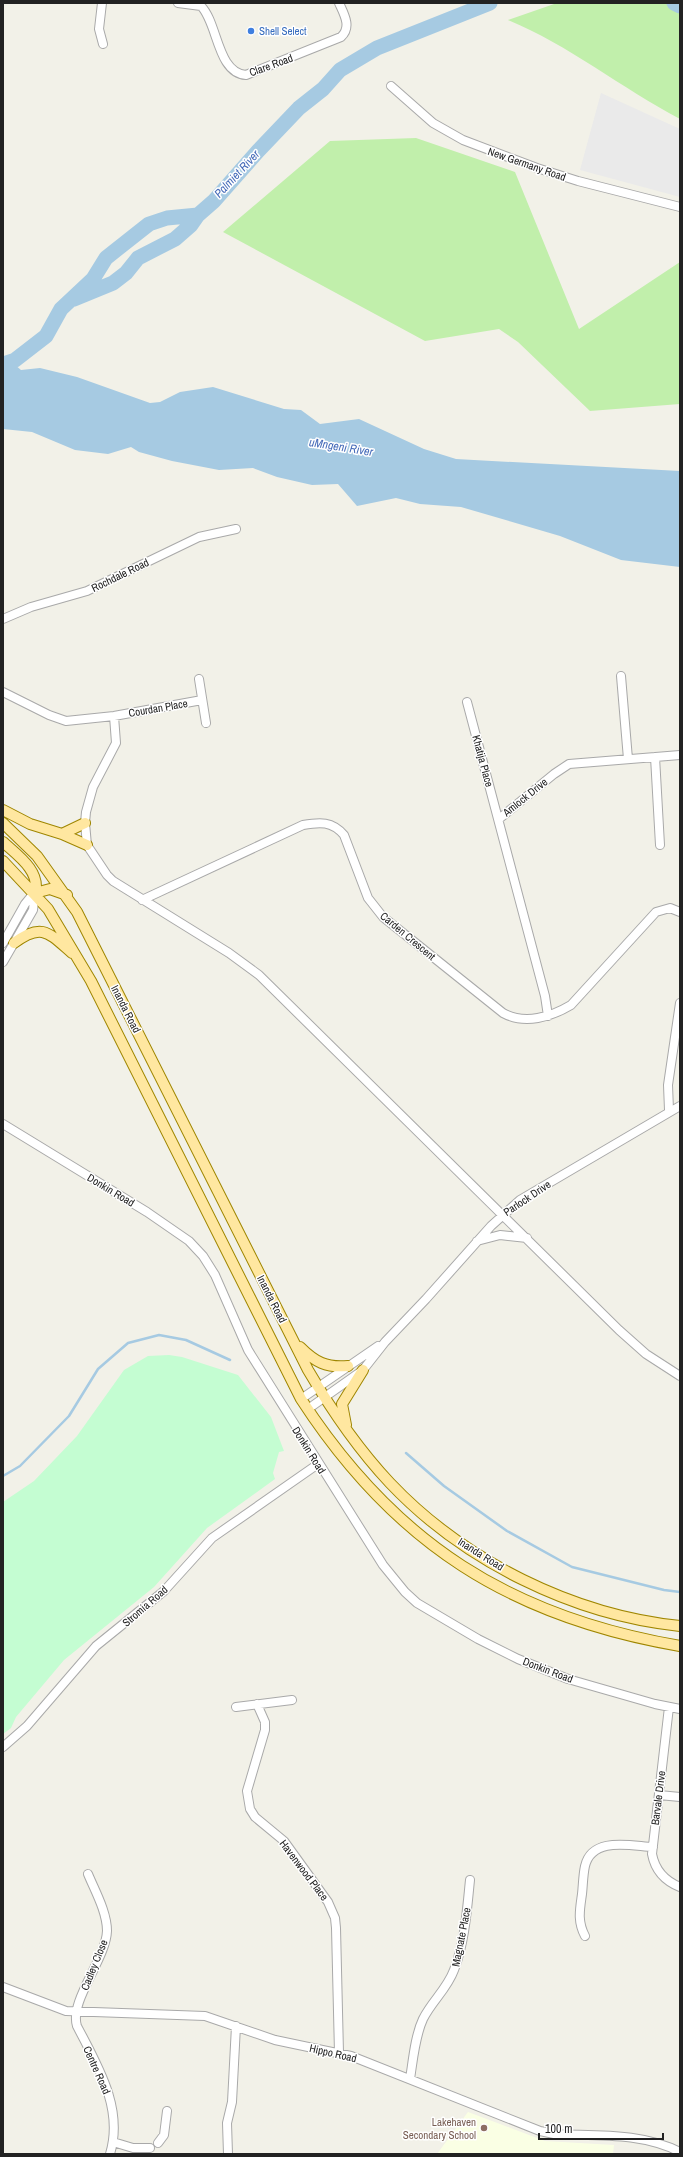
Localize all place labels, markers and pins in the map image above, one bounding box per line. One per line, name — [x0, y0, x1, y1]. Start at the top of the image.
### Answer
place label: Shell Select — [259, 24, 307, 38]
marker: Shell Select — [246, 26, 256, 36]
place label: Lakehaven Secondary School — [403, 2115, 476, 2142]
marker: Lakehaven Secondary School — [479, 2123, 489, 2133]

